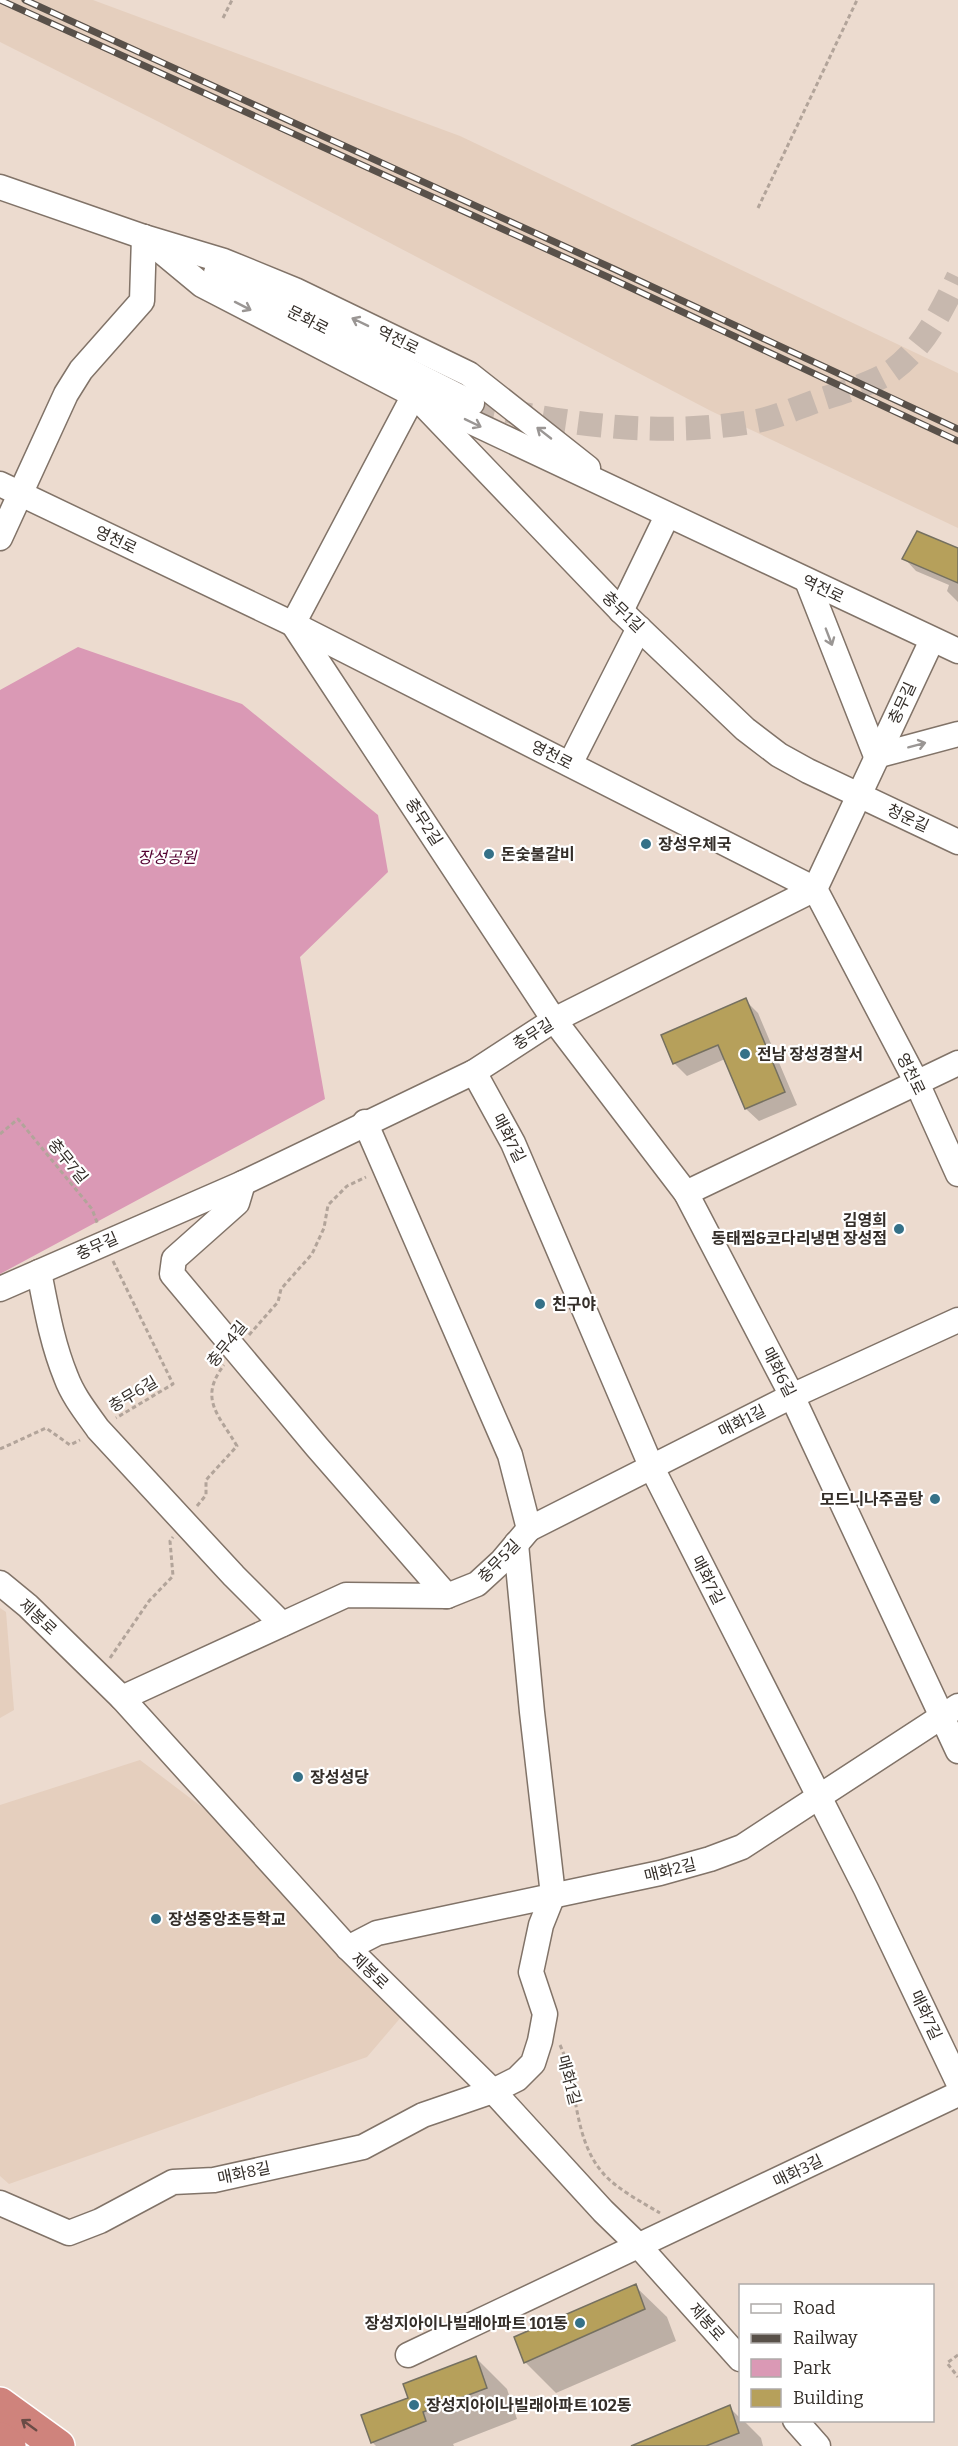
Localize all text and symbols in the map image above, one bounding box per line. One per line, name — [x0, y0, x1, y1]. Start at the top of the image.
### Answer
one-way arrow — [234, 301, 252, 312]
street label: 문화로 — [284, 302, 332, 339]
one-way arrow — [352, 315, 370, 327]
street label: 역전로 — [374, 322, 422, 358]
one-way arrow — [464, 418, 482, 430]
one-way arrow — [536, 427, 552, 440]
street label: 영천로 — [92, 522, 140, 558]
street label: 역전로 — [799, 571, 847, 607]
street label: 충무1길 — [598, 588, 648, 636]
one-way arrow — [825, 627, 836, 646]
street label: 충무길 — [884, 679, 920, 727]
street label: 영천로 — [528, 737, 576, 774]
one-way arrow — [907, 739, 926, 750]
street label: 충무2길 — [402, 795, 446, 849]
street label: 청운길 — [884, 800, 932, 836]
place label: 장성우체국 — [658, 835, 732, 854]
marker: 장성우체국 — [639, 837, 653, 851]
place label: 돈숯불갈비 — [501, 845, 575, 864]
marker: 돈숯불갈비 — [482, 847, 496, 861]
park label: 장성공원 — [138, 848, 198, 867]
street label: 충무길 — [509, 1014, 557, 1054]
place label: 전남 장성경찰서 — [757, 1045, 863, 1064]
marker: 전남 장성경찰서 — [738, 1047, 752, 1061]
street label: 영천로 — [893, 1050, 929, 1098]
street label: 매화7길 — [489, 1110, 529, 1166]
street label: 충무7길 — [44, 1135, 92, 1187]
place label: 김영희 동태찜&코다리냉면 장성점 — [711, 1211, 887, 1248]
marker: 김영희 동태찜&코다리냉면 장성점 — [892, 1222, 906, 1236]
street label: 충무길 — [73, 1228, 121, 1264]
place label: 친구야 — [552, 1295, 596, 1314]
marker: 친구야 — [533, 1297, 547, 1311]
street label: 충무4길 — [203, 1317, 251, 1371]
street label: 매화6길 — [758, 1344, 800, 1400]
street label: 충무6길 — [105, 1372, 161, 1416]
street label: 매화1길 — [715, 1401, 769, 1441]
place label: 모드니나주곰탕 — [820, 1490, 923, 1509]
marker: 모드니나주곰탕 — [928, 1492, 942, 1506]
street label: 충무5길 — [474, 1535, 524, 1587]
street label: 매화7길 — [688, 1552, 728, 1608]
street label: 제봉로 — [15, 1595, 61, 1639]
place label: 장성성당 — [310, 1768, 369, 1787]
marker: 장성성당 — [291, 1770, 305, 1784]
street label: 매화2길 — [642, 1854, 698, 1886]
place label: 장성중앙초등학교 — [168, 1910, 286, 1929]
marker: 장성중앙초등학교 — [149, 1912, 163, 1926]
street label: 제봉로 — [348, 1949, 393, 1993]
street label: 매화7길 — [906, 1987, 946, 2043]
street label: 매화1길 — [553, 2053, 585, 2107]
street label: 매화3길 — [770, 2151, 826, 2191]
street label: 매화8길 — [216, 2158, 272, 2188]
legend — [739, 2284, 934, 2422]
text: Road — [793, 2297, 836, 2319]
street label: 제봉로 — [685, 2299, 729, 2345]
place label: 장성지아이나빌래아파트 101동 — [365, 2314, 568, 2333]
marker: 장성지아이나빌래아파트 101동 — [573, 2316, 587, 2330]
text: Railway — [793, 2327, 858, 2349]
text: Park — [793, 2357, 832, 2379]
text: Building — [793, 2387, 864, 2409]
place label: 장성지아이나빌래아파트 102동 — [426, 2396, 632, 2415]
marker: 장성지아이나빌래아파트 102동 — [407, 2398, 421, 2412]
one-way arrow — [21, 2419, 37, 2431]

